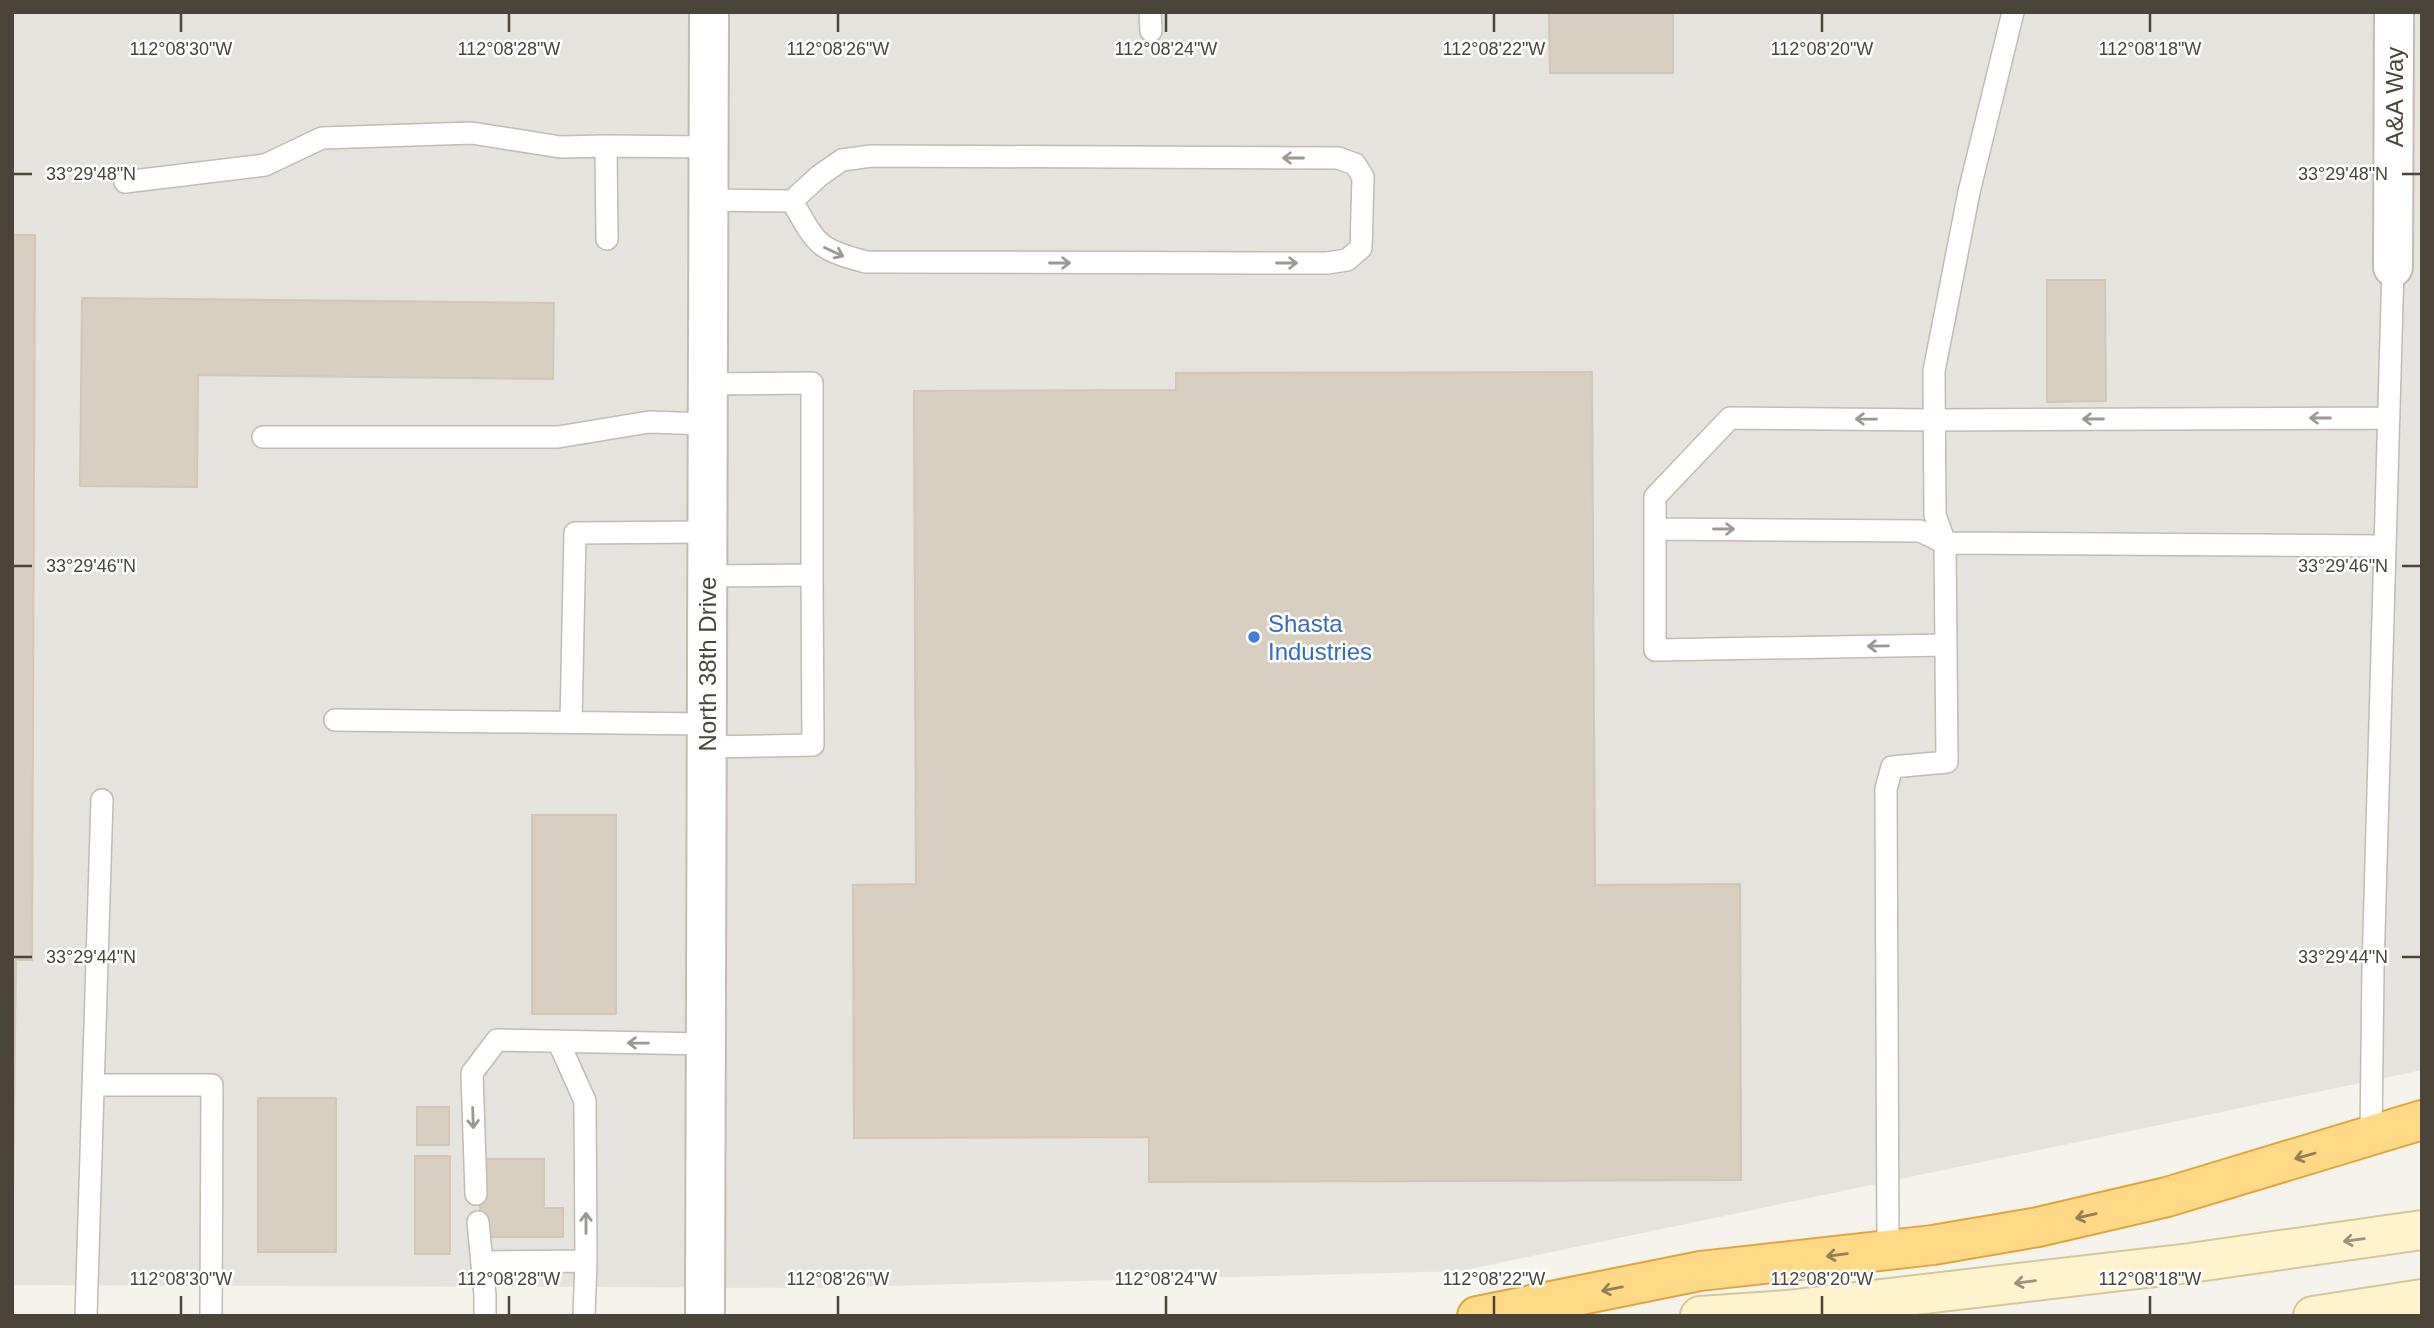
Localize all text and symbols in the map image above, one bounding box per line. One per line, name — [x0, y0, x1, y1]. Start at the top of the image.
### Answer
text: 112°08'30"W — [130, 39, 232, 59]
text: 112°08'28"W — [458, 39, 560, 59]
text: 112°08'26"W — [787, 39, 889, 59]
text: 112°08'24"W — [1115, 39, 1217, 59]
text: 112°08'22"W — [1443, 39, 1545, 59]
text: 112°08'20"W — [1771, 39, 1873, 59]
text: 112°08'18"W — [2099, 39, 2201, 59]
street label: A&A Way — [2381, 47, 2408, 147]
one-way arrow — [1282, 151, 1305, 165]
text: 33°29'48"N — [46, 164, 136, 184]
text: 33°29'48"N — [2298, 164, 2388, 184]
one-way arrow — [823, 246, 844, 259]
one-way arrow — [1048, 256, 1071, 270]
one-way arrow — [1276, 256, 1299, 270]
one-way arrow — [2309, 411, 2332, 425]
one-way arrow — [1855, 412, 1878, 426]
one-way arrow — [2082, 412, 2105, 426]
one-way arrow — [1712, 523, 1735, 536]
text: 33°29'46"N — [46, 556, 136, 576]
text: 33°29'46"N — [2298, 556, 2388, 576]
street label: North 38th Drive — [694, 577, 721, 751]
place label: Shasta Industries — [1268, 610, 1372, 665]
marker: Shasta Industries — [1246, 629, 1262, 645]
one-way arrow — [1867, 640, 1890, 653]
text: 33°29'44"N — [46, 947, 136, 967]
text: 33°29'44"N — [2298, 947, 2388, 967]
one-way arrow — [627, 1036, 650, 1050]
one-way arrow — [467, 1106, 480, 1129]
one-way arrow — [2295, 1151, 2317, 1164]
one-way arrow — [2075, 1210, 2098, 1223]
one-way arrow — [579, 1212, 593, 1235]
one-way arrow — [2343, 1233, 2366, 1246]
one-way arrow — [1827, 1249, 1849, 1262]
text: 112°08'30"W — [130, 1269, 232, 1289]
text: 112°08'28"W — [458, 1269, 560, 1289]
text: 112°08'26"W — [787, 1269, 889, 1289]
text: 112°08'24"W — [1115, 1269, 1217, 1289]
text: 112°08'22"W — [1443, 1269, 1545, 1289]
text: 112°08'20"W — [1771, 1269, 1873, 1289]
text: 112°08'18"W — [2099, 1269, 2201, 1289]
one-way arrow — [2014, 1276, 2037, 1289]
one-way arrow — [1601, 1282, 1624, 1296]

